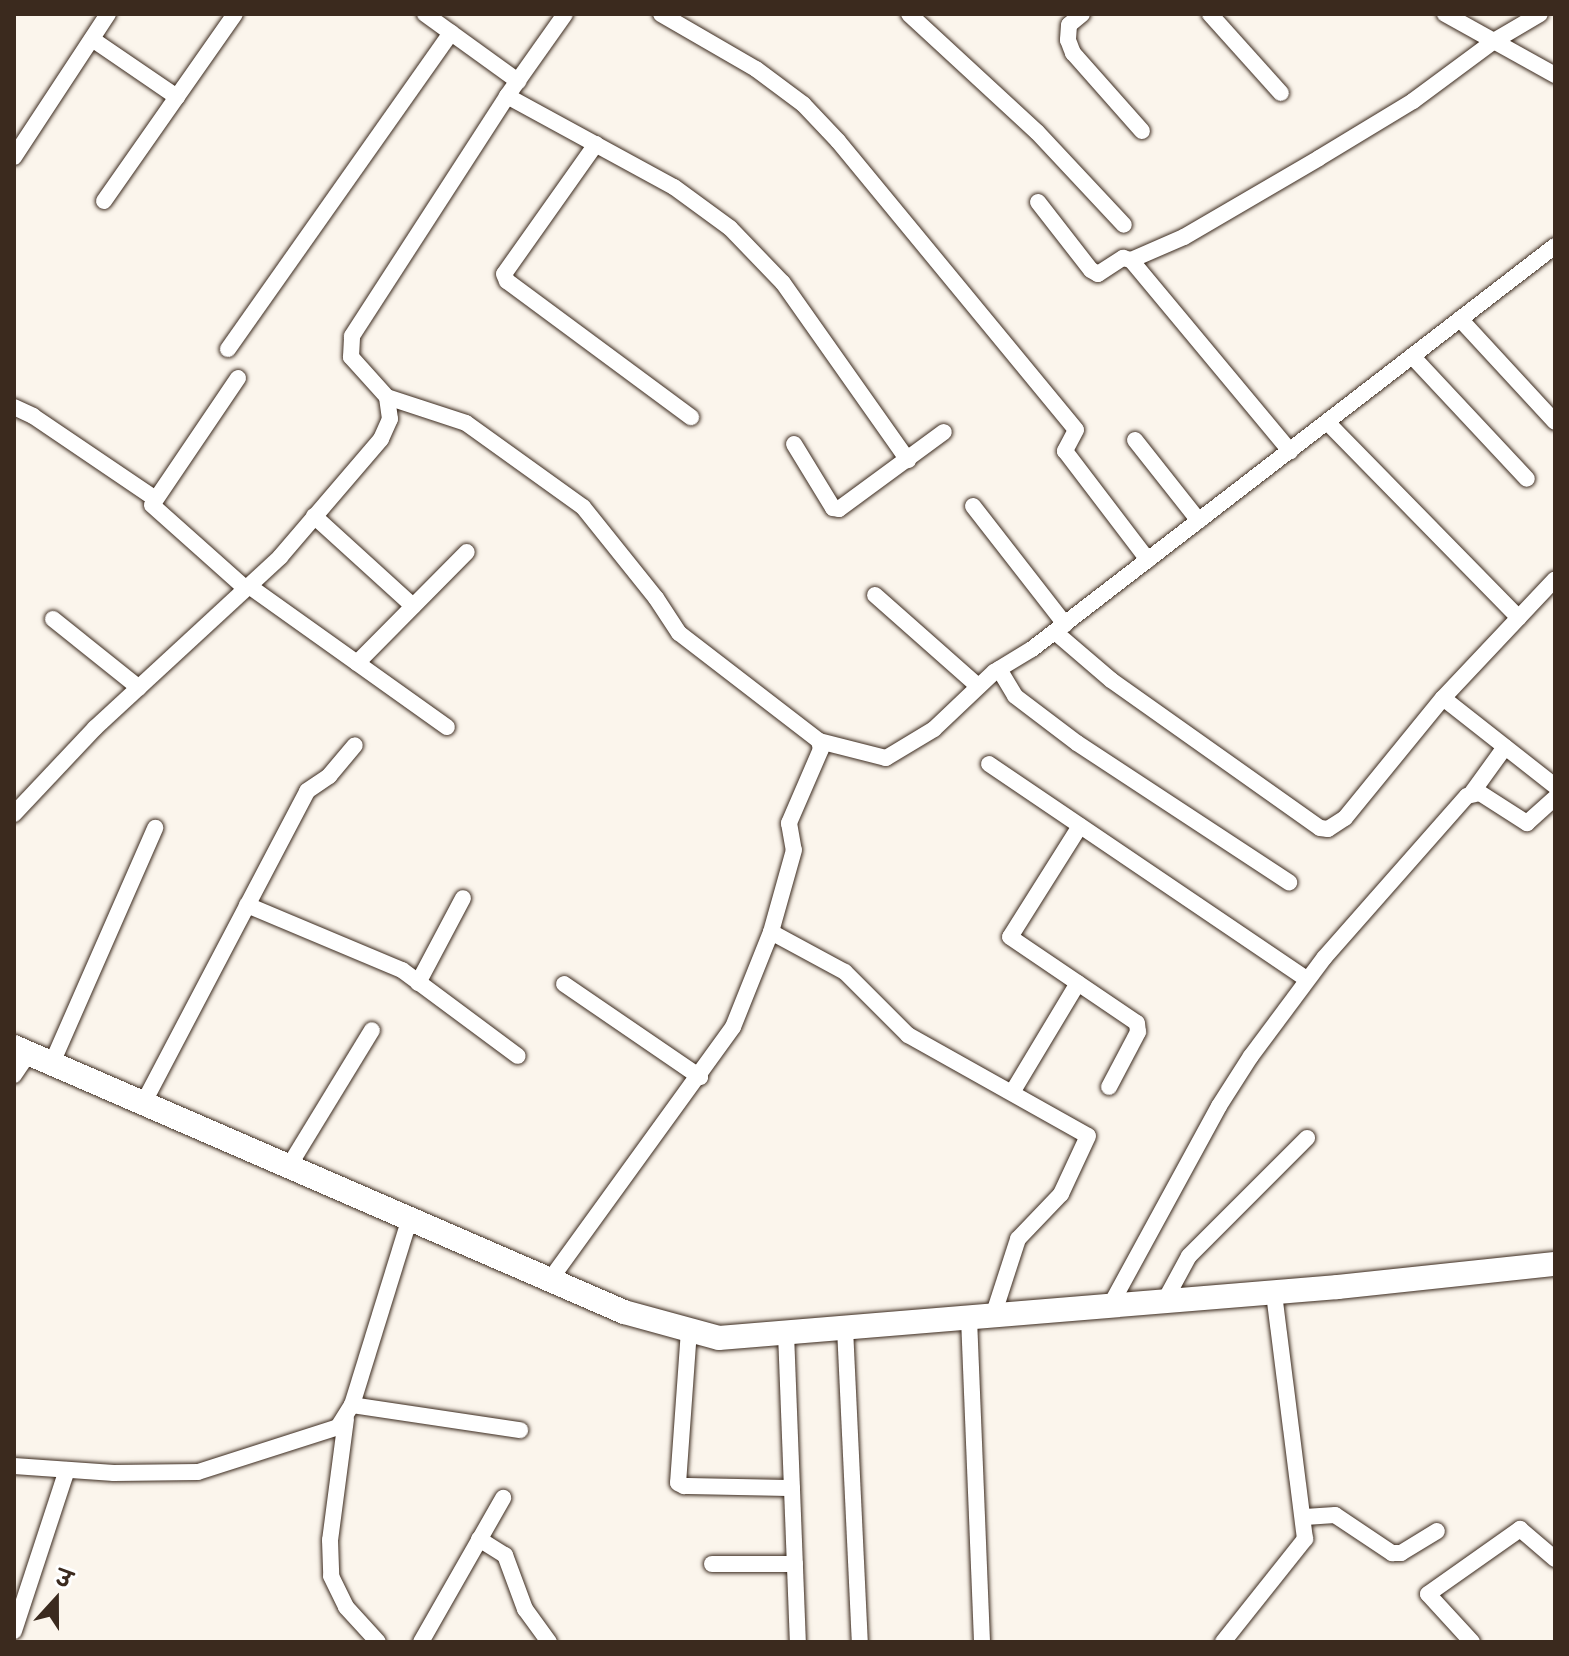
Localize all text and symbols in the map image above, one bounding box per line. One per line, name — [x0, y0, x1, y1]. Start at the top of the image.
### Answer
text: उ — [52, 1559, 78, 1595]
north arrow — [16, 1560, 96, 1640]

